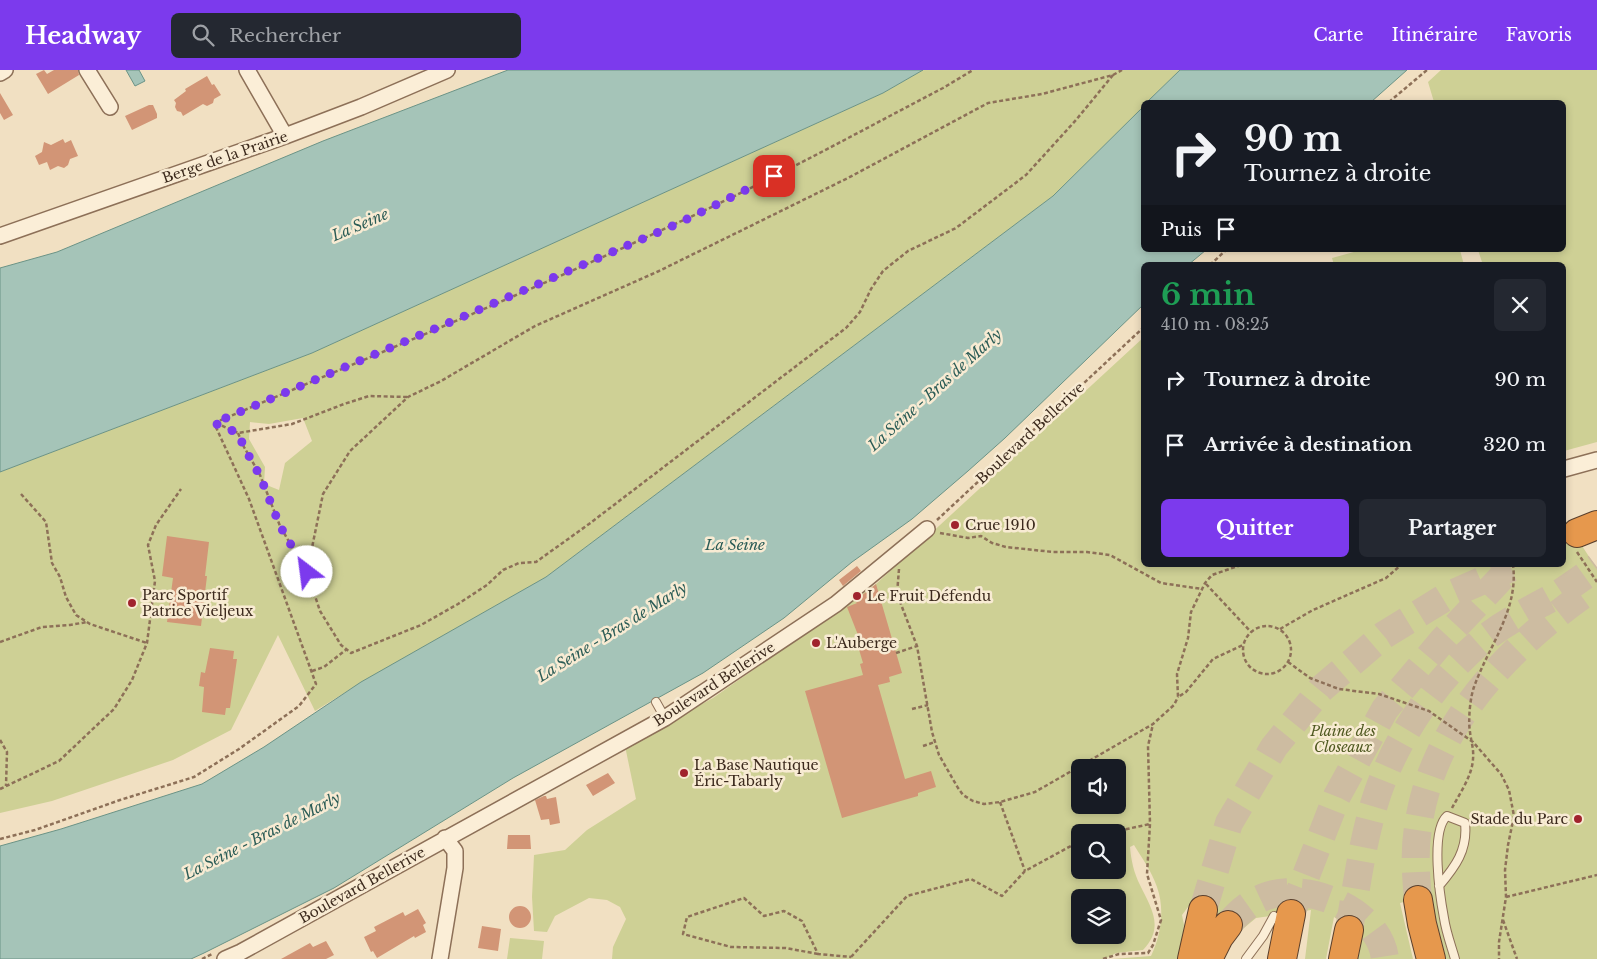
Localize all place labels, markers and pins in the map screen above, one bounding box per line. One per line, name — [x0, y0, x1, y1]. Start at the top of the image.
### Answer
pin — [753, 155, 795, 197]
place label: Crue 1910 — [965, 516, 1036, 534]
marker: Crue 1910 — [949, 519, 961, 531]
place label: Parc Sportif Patrice Vieljeux — [142, 586, 254, 620]
place label: Le Fruit Défendu — [867, 587, 992, 605]
marker: Le Fruit Défendu — [851, 590, 863, 602]
marker: Parc Sportif Patrice Vieljeux — [126, 597, 138, 609]
place label: L'Auberge — [826, 634, 897, 652]
marker: L'Auberge — [810, 637, 822, 649]
place label: La Base Nautique Éric-Tabarly — [694, 756, 819, 790]
marker: La Base Nautique Éric-Tabarly — [678, 767, 690, 779]
place label: Stade du Parc — [1470, 810, 1568, 828]
marker: Stade du Parc — [1572, 813, 1584, 825]

